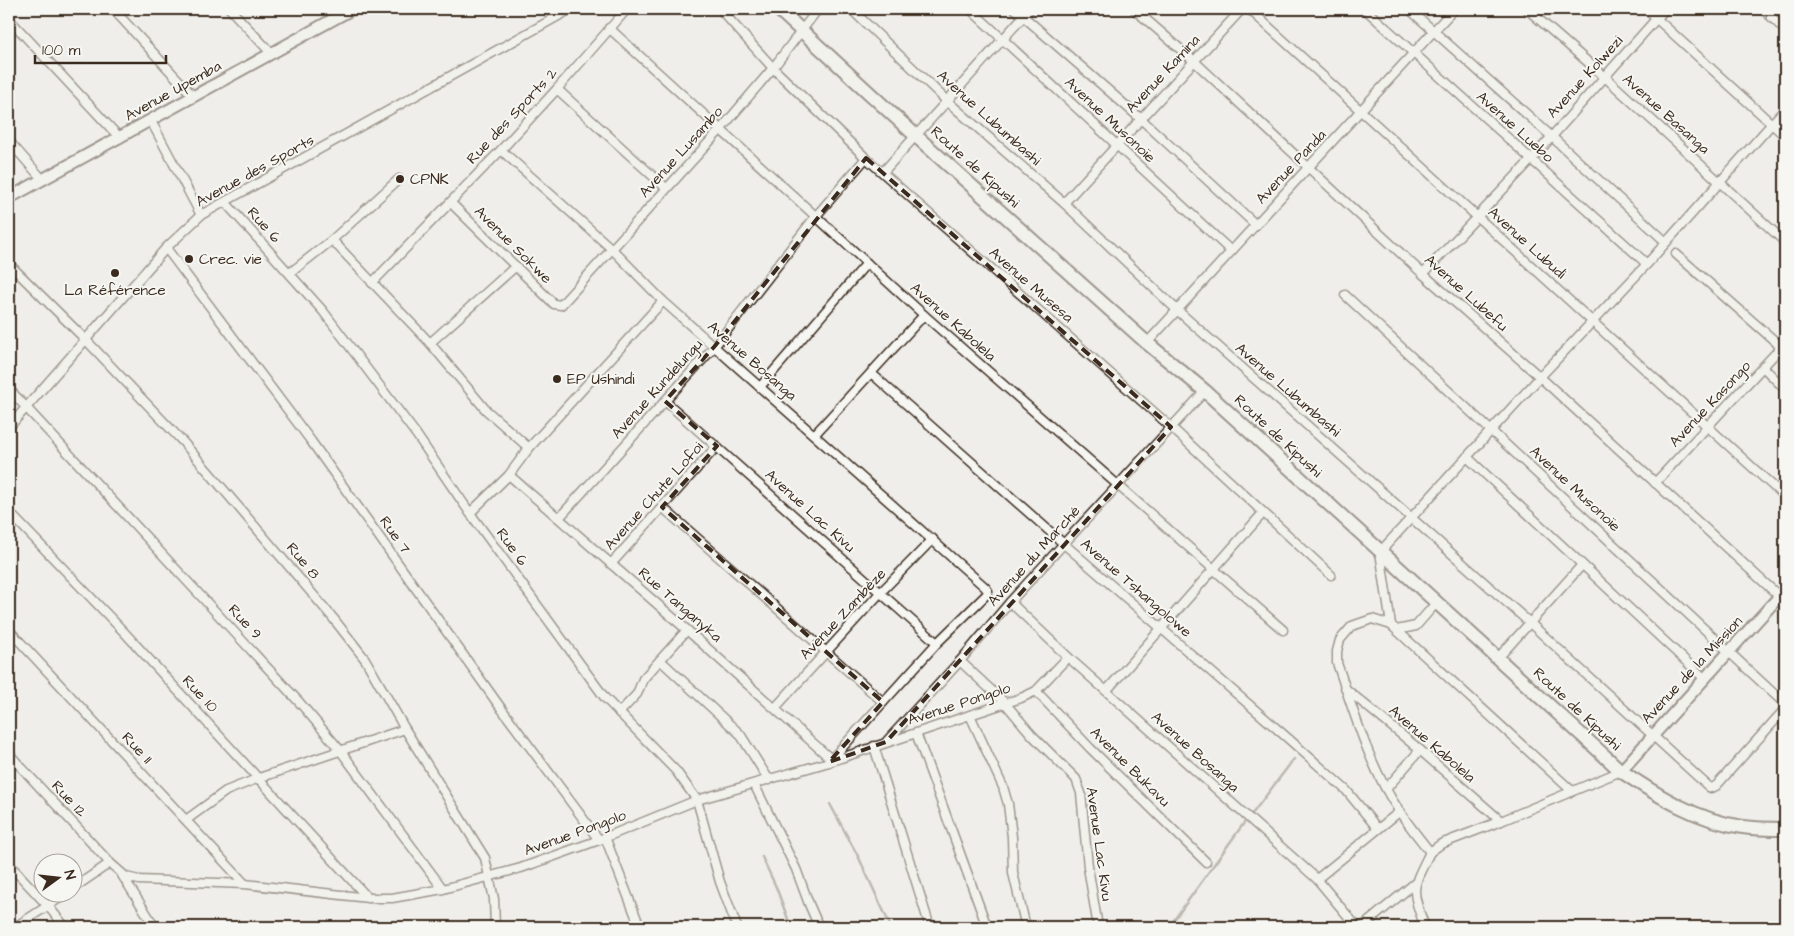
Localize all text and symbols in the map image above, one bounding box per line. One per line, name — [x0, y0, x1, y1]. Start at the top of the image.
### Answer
street label: Avenue Kamina — [1121, 30, 1205, 118]
street label: Avenue Kolwezi — [1542, 31, 1628, 123]
scale bar — [35, 32, 166, 64]
text: 100 m — [42, 40, 81, 61]
street label: Avenue Upemba — [121, 56, 225, 126]
street label: Rue des Sports 2 — [462, 63, 562, 169]
street label: Avenue Lubumbashi — [932, 65, 1046, 171]
street label: Avenue Basanga — [1617, 69, 1715, 160]
street label: Avenue Musonoïe — [1060, 72, 1160, 168]
street label: Avenue Luebo — [1472, 86, 1559, 168]
street label: Avenue Lusambo — [634, 101, 728, 202]
street label: Route de Kipushi — [926, 121, 1025, 213]
street label: Avenue Panda — [1251, 125, 1331, 209]
street label: Avenue des Sports — [192, 130, 318, 212]
place label: CPNK — [410, 169, 449, 190]
marker: CPNK — [394, 173, 406, 185]
street label: Avenue Sokwe — [469, 201, 557, 289]
street label: Rue 6 — [242, 202, 286, 248]
street label: Avenue Lubudi — [1483, 202, 1571, 284]
street label: Avenue Musesa — [984, 242, 1078, 328]
place label: Crec. vie — [199, 249, 262, 270]
street label: Avenue Lubefu — [1420, 250, 1513, 336]
marker: Crec. vie — [183, 253, 195, 265]
marker: La Référence — [109, 267, 121, 279]
street label: Avenue Kabolela — [906, 278, 1001, 366]
place label: La Référence — [64, 280, 166, 301]
street label: Avenue Bosanga — [702, 316, 801, 407]
street label: Avenue Kundelungu — [607, 334, 708, 444]
street label: Avenue Lubumbashi — [1231, 338, 1346, 442]
street label: Avenue Kasongo — [1664, 356, 1757, 452]
place label: EP Ushindi — [567, 369, 635, 390]
marker: EP Ushindi — [551, 373, 563, 385]
street label: Route de Kipushi — [1229, 390, 1327, 483]
street label: Avenue Chute Lofoi — [600, 437, 709, 555]
street label: Avenue Musonoïe — [1525, 441, 1625, 537]
street label: Avenue Lac Kivu — [760, 465, 860, 558]
street label: Avenue du Marché — [983, 501, 1085, 611]
street label: Rue 7 — [374, 512, 416, 558]
street label: Rue 6 — [491, 524, 533, 571]
street label: Avenue Tshangolowe — [1075, 534, 1196, 643]
street label: Rue 8 — [281, 538, 325, 584]
street label: Rue Tanganyka — [633, 563, 727, 648]
street label: Avenue Zambèze — [795, 564, 891, 664]
street label: Rue 9 — [223, 600, 267, 644]
street label: Avenue de la Mission — [1636, 611, 1748, 729]
street label: Route de Kipushi — [1528, 663, 1626, 756]
street label: Rue 10 — [177, 671, 223, 718]
street label: Avenue Pongolo — [905, 677, 1014, 732]
street label: Avenue Kabolela — [1384, 700, 1480, 788]
street label: Avenue Bosanga — [1146, 707, 1244, 798]
street label: Avenue Bukavu — [1085, 722, 1175, 812]
street label: Rue 11 — [117, 728, 157, 768]
street label: Rue 12 — [47, 776, 92, 822]
street label: Avenue Lac Kivu — [1081, 786, 1117, 903]
street label: Avenue Pongolo — [521, 805, 630, 862]
north arrow — [32, 854, 82, 904]
text: N — [59, 868, 80, 882]

